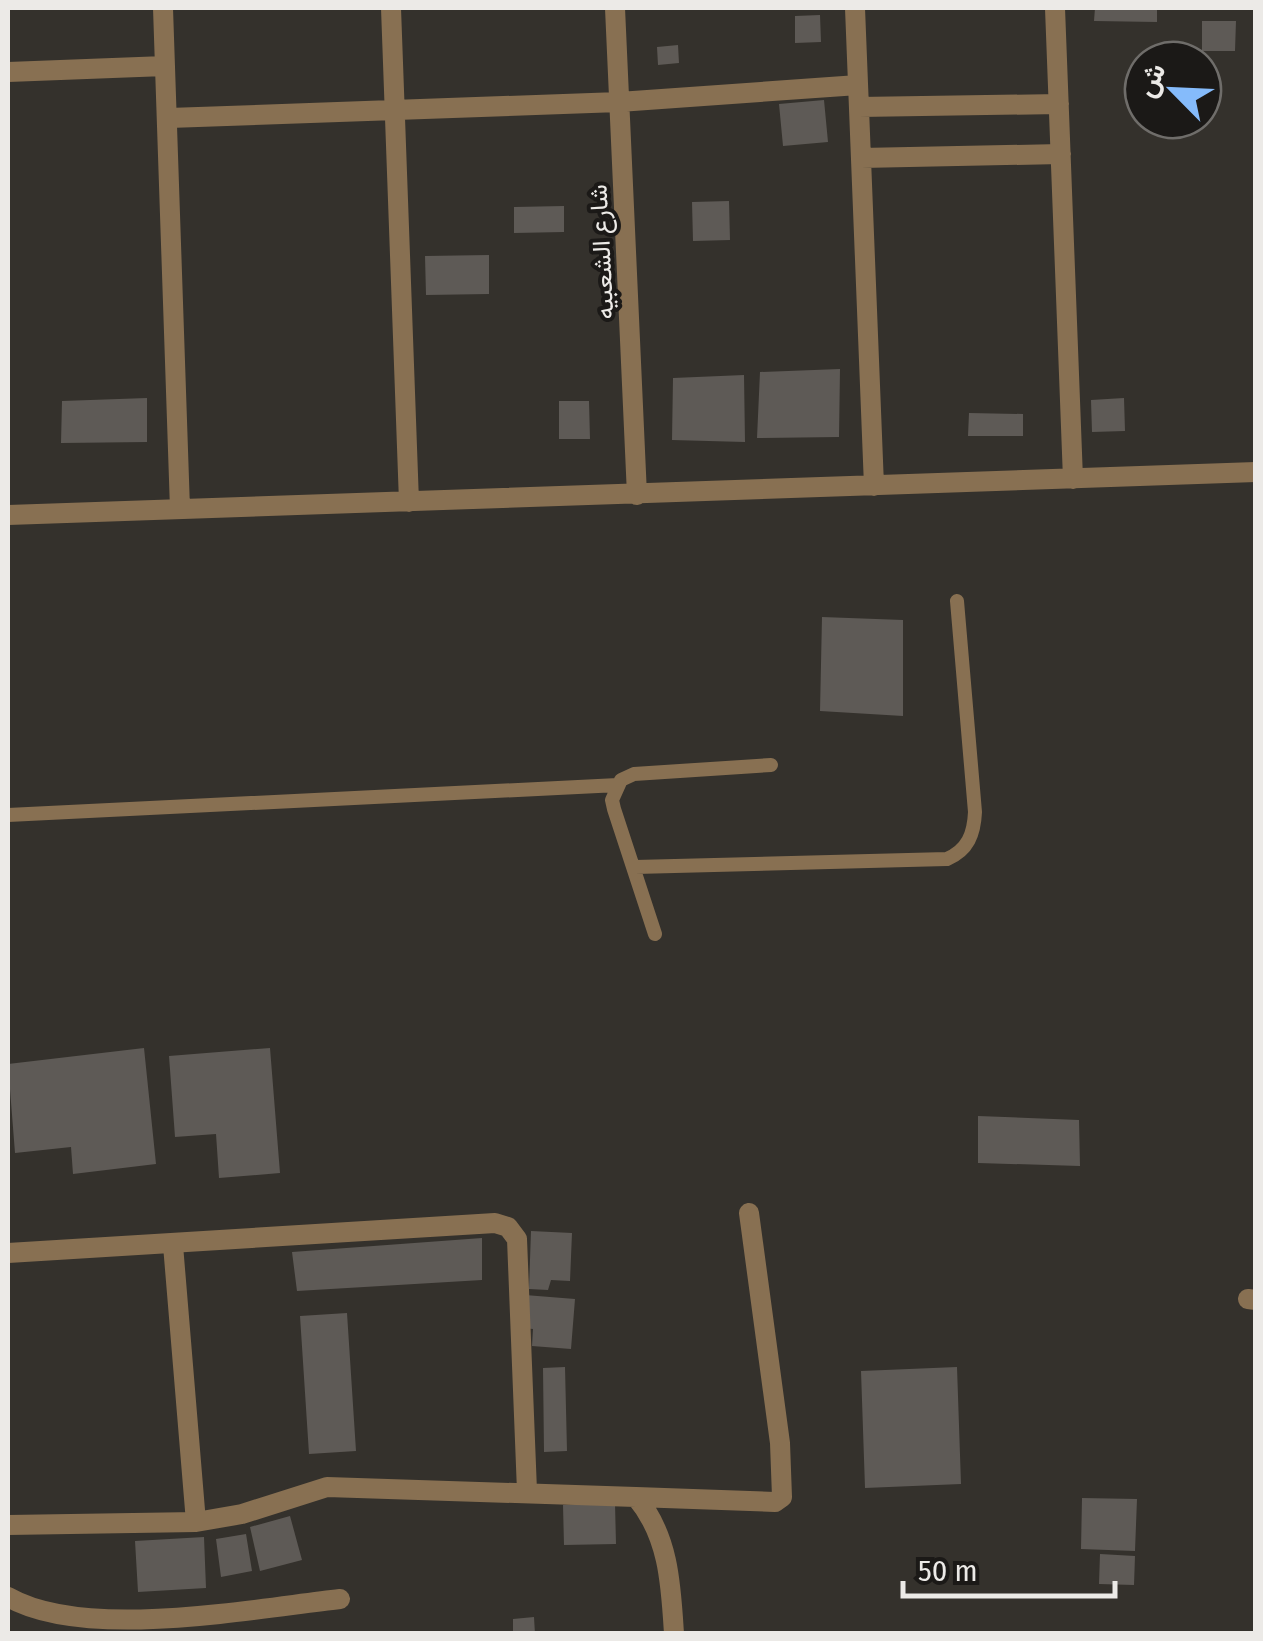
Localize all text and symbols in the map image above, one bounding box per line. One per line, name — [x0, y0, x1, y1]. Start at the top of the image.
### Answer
north arrow — [1123, 40, 1223, 140]
text: ش — [1129, 58, 1173, 102]
street label: شارع الشعبيه — [583, 184, 622, 320]
scale bar — [903, 1536, 1116, 1598]
text: 50 m — [918, 1553, 978, 1589]

